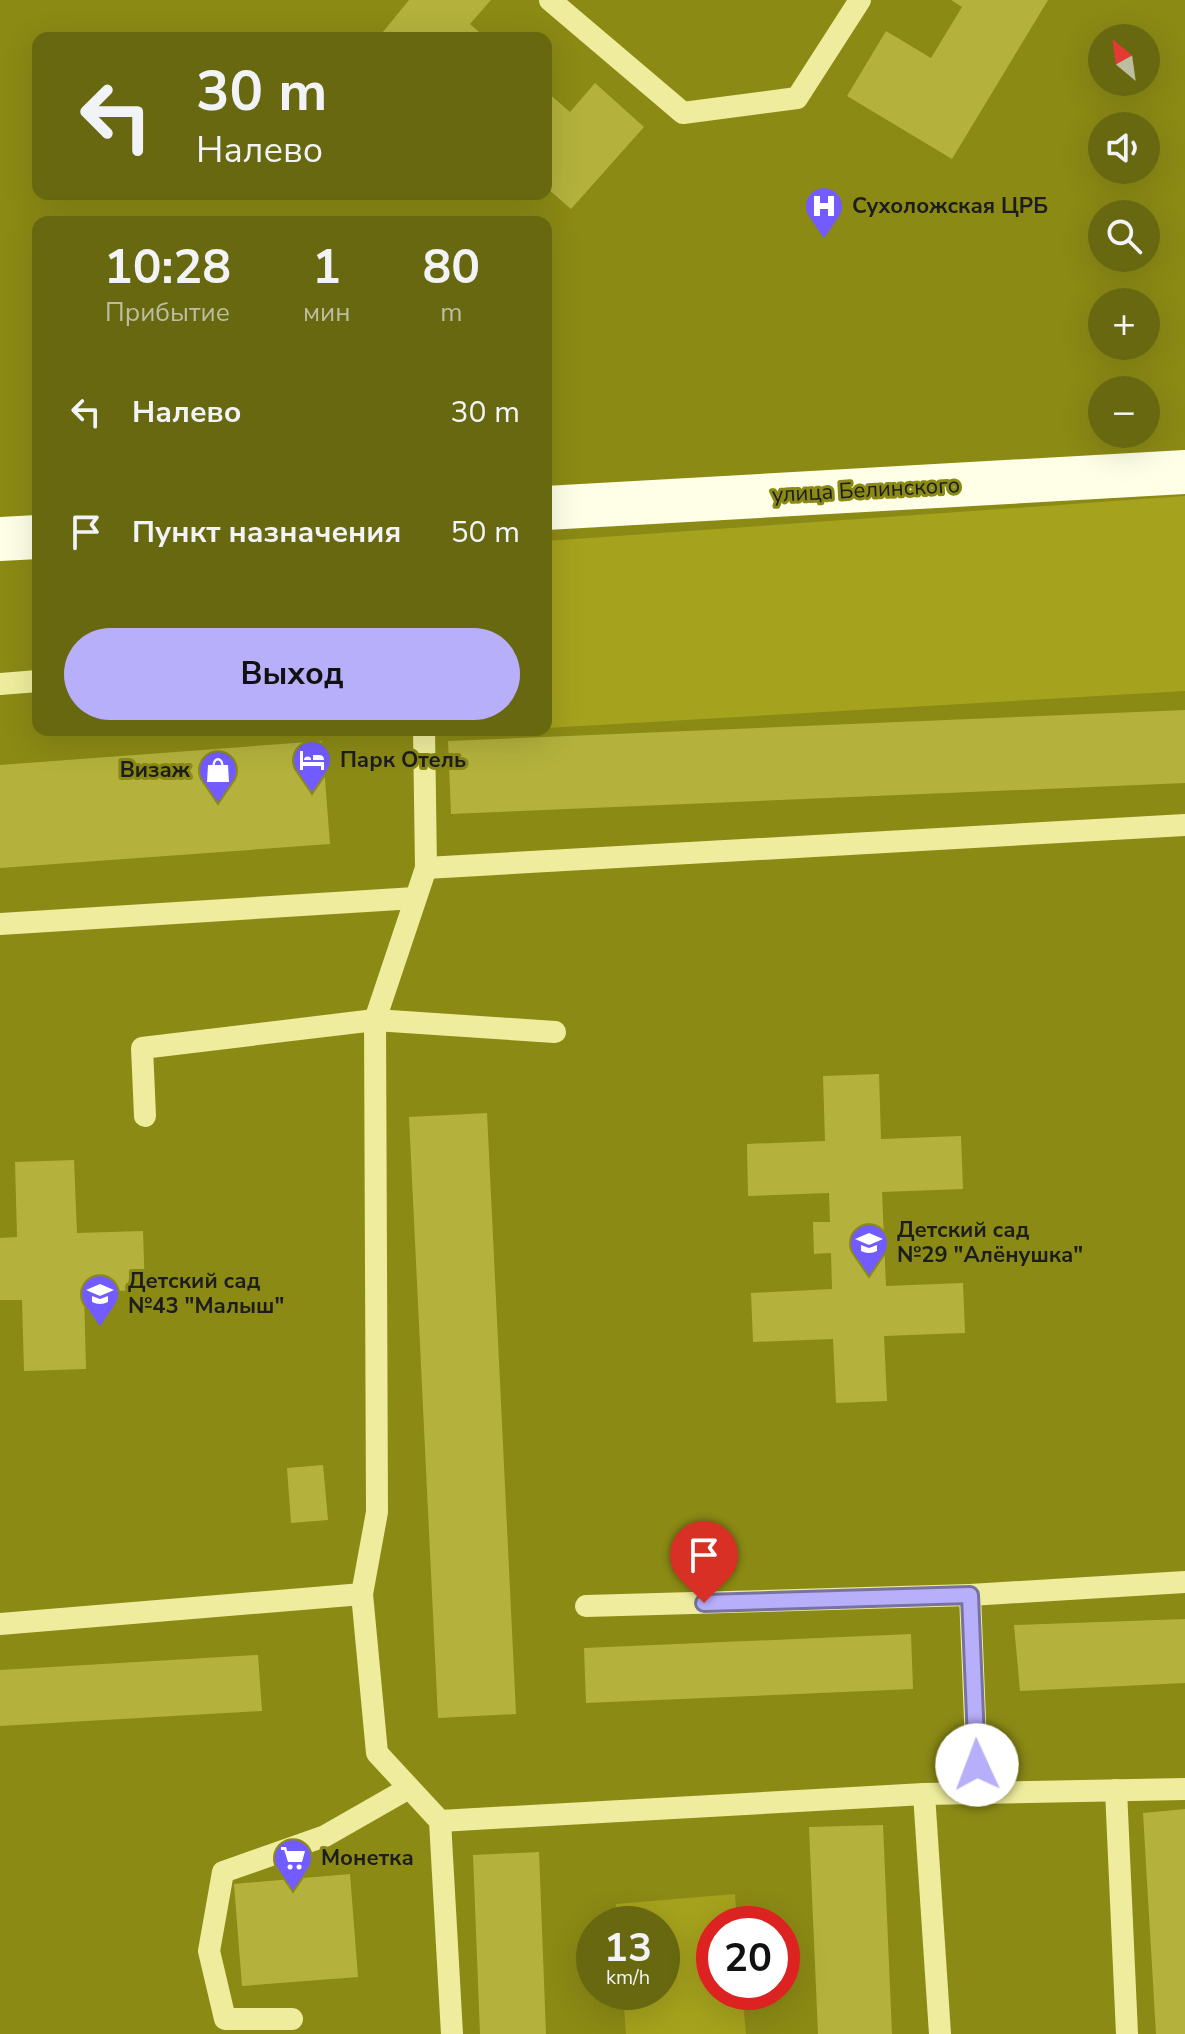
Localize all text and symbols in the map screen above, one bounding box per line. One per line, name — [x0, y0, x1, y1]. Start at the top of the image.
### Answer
north arrow — [1088, 24, 1160, 96]
map controls — [1088, 24, 1160, 448]
text: 30 m — [196, 53, 327, 130]
icon: left — [64, 64, 168, 168]
button: sound — [1088, 112, 1160, 184]
text: Налево — [196, 126, 323, 175]
hospital icon: Сухоложская ЦРБ — [803, 185, 845, 240]
place label: Сухоложская ЦРБ — [852, 191, 1048, 221]
button: search — [1088, 200, 1160, 272]
text: 10:28 — [104, 234, 231, 300]
text: 1 — [312, 234, 341, 300]
text: 80 — [422, 234, 480, 300]
button: + — [1088, 288, 1160, 360]
text: Прибытие — [105, 295, 230, 330]
text: мин — [303, 295, 351, 330]
text: m — [440, 295, 462, 330]
button: − — [1088, 376, 1160, 448]
icon: left — [64, 390, 108, 434]
text: Налево — [132, 392, 241, 433]
text: 30 m — [451, 392, 520, 433]
street label: улица Белинского — [771, 470, 961, 510]
icon: arrive — [64, 510, 108, 554]
text: Пункт назначения — [132, 512, 401, 553]
text: 50 m — [451, 512, 520, 553]
button: Выход — [64, 628, 520, 720]
hotel icon: Парк Отель — [291, 739, 333, 794]
place label: Парк Отель — [340, 745, 466, 775]
shop icon: Визаж — [197, 749, 239, 804]
place label: Визаж — [120, 755, 191, 785]
place label: Детский сад №29 "Алёнушка" — [897, 1215, 1083, 1270]
school or university icon: Детский сад №29 "Алёнушка" — [848, 1222, 890, 1277]
place label: Детский сад №43 "Малыш" — [128, 1266, 284, 1321]
school or university icon: Детский сад №43 "Малыш" — [79, 1273, 121, 1328]
pin — [670, 1521, 738, 1603]
icon: arrive — [682, 1533, 726, 1577]
position arrow — [935, 1723, 1019, 1807]
supermarket icon: Монетка — [272, 1837, 314, 1892]
place label: Монетка — [321, 1843, 414, 1873]
speed limit sign: 20 — [696, 1906, 800, 2010]
text: 13 — [604, 1921, 652, 1975]
text: km/h — [606, 1964, 650, 1991]

